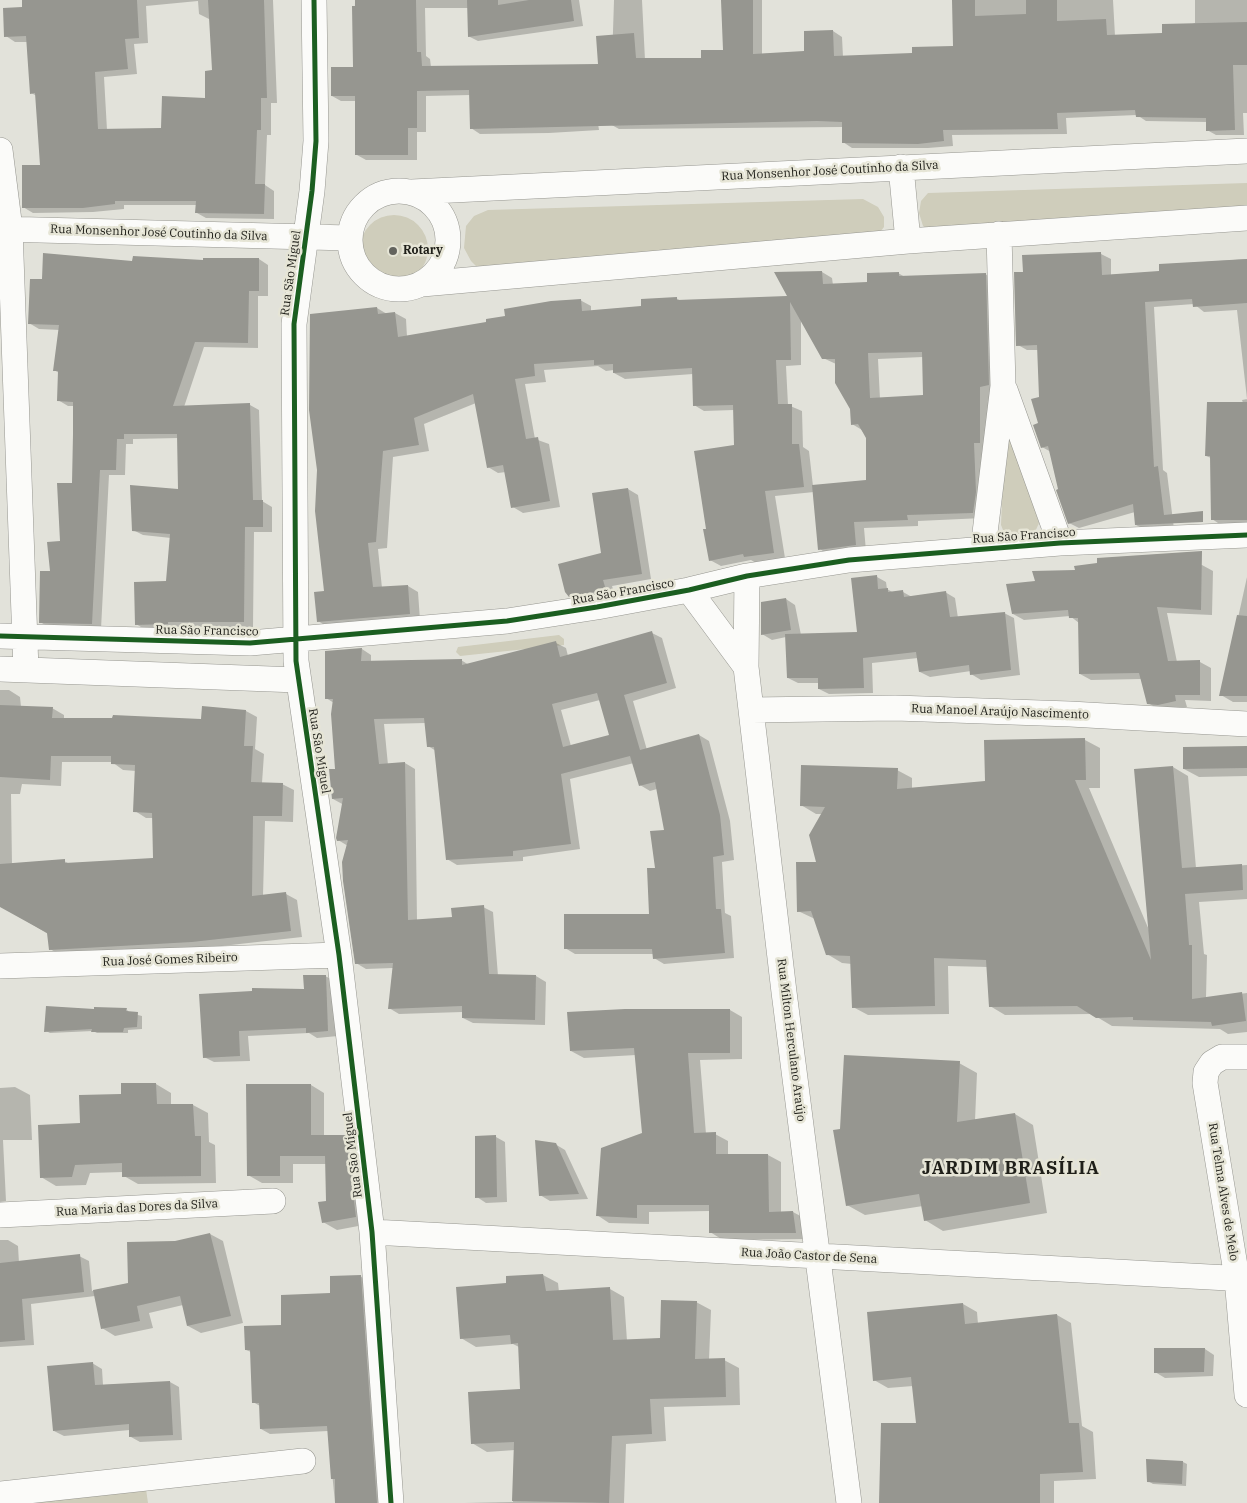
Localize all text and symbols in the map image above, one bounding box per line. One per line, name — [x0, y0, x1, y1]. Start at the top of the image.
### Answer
street label: Rua Monsenhor José Coutinho da Silva — [721, 158, 939, 184]
street label: Rua Monsenhor José Coutinho da Silva — [50, 222, 268, 244]
street label: Rua São Miguel — [278, 229, 304, 317]
place label: Rotary — [403, 244, 443, 258]
marker: Rotary — [387, 245, 399, 257]
street label: Rua São Francisco — [972, 525, 1076, 547]
street label: Rua São Francisco — [571, 576, 675, 608]
street label: Rua São Francisco — [155, 623, 259, 639]
street label: Rua Manoel Araújo Nascimento — [911, 702, 1089, 722]
street label: Rua São Miguel — [305, 707, 333, 795]
street label: Rua José Gomes Ribeiro — [102, 950, 238, 970]
street label: Rua Milton Herculano Araújo — [774, 958, 808, 1122]
street label: Rua São Miguel — [341, 1111, 365, 1199]
street label: Rua Telma Alves de Melo — [1205, 1122, 1241, 1262]
district label: JARDIM BRASÍLIA — [920, 1158, 1102, 1180]
street label: Rua Maria das Dores da Silva — [56, 1197, 218, 1219]
street label: Rua João Castor de Sena — [740, 1245, 878, 1267]

